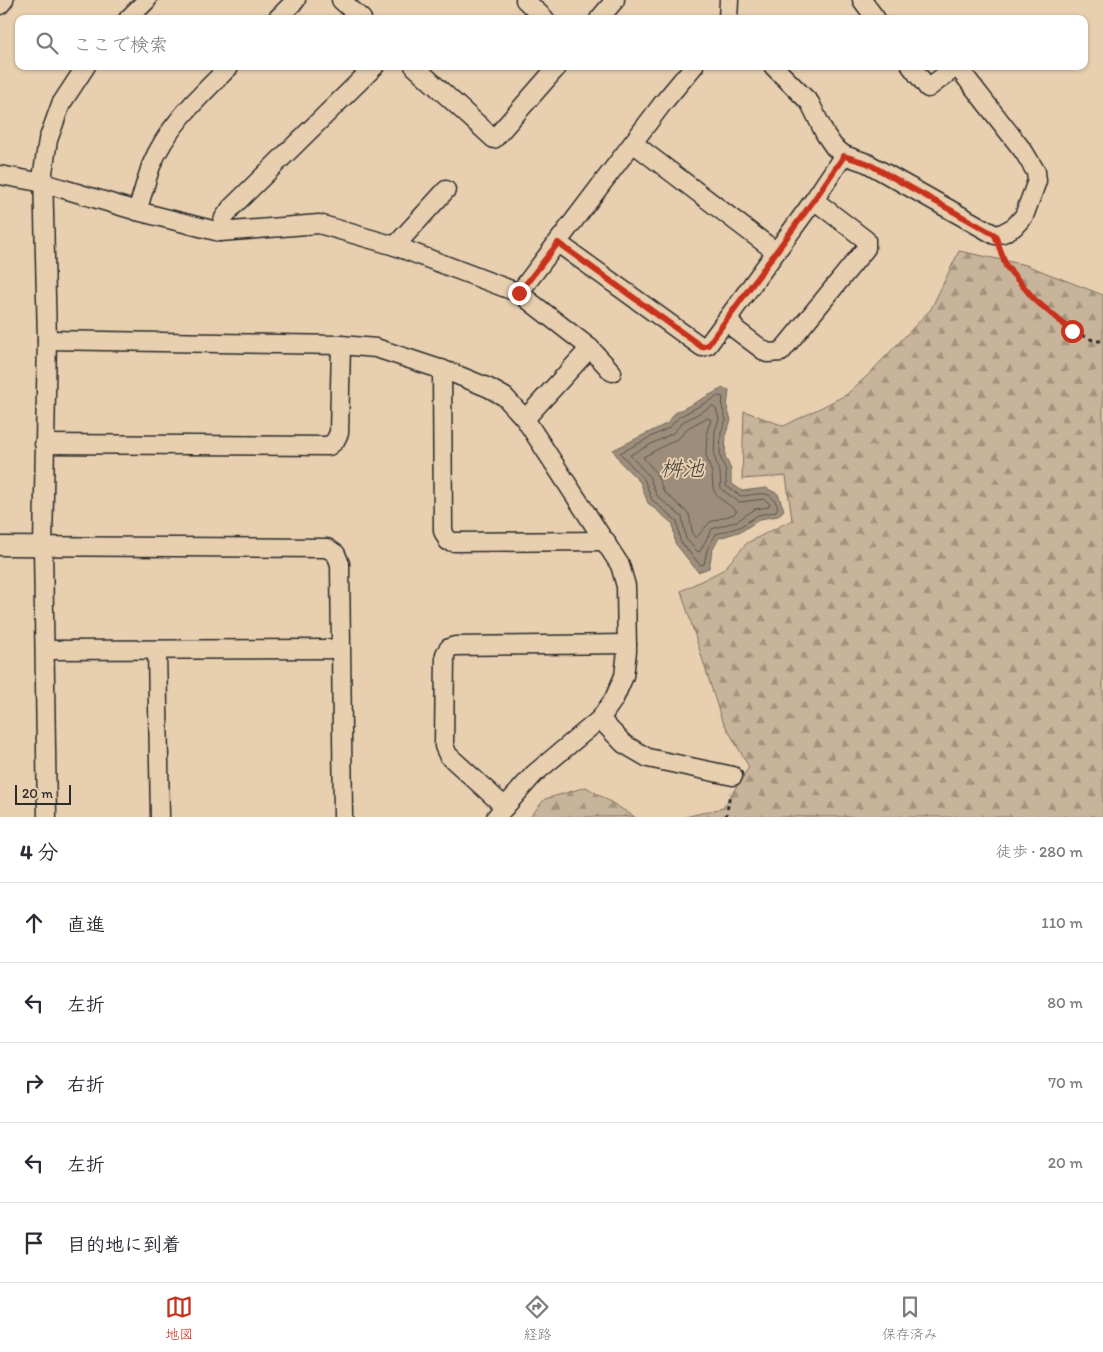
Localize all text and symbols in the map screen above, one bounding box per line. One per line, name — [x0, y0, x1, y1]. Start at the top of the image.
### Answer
search box — [15, 15, 1088, 70]
icon: search — [33, 29, 61, 57]
text: ここで検索 — [73, 33, 168, 56]
route end — [508, 282, 531, 305]
route start — [1061, 320, 1084, 343]
water label: 桝池 — [660, 455, 705, 482]
scale bar — [15, 782, 71, 805]
text: 20 m — [22, 785, 53, 802]
text: 4 分 — [20, 839, 58, 864]
text: 徒歩 · 280 m — [996, 842, 1083, 861]
icon: ahead — [20, 909, 48, 937]
text: 直進 — [67, 913, 105, 936]
text: 110 m — [1041, 913, 1083, 932]
icon: left — [20, 989, 48, 1017]
text: 左折 — [67, 993, 105, 1016]
text: 80 m — [1047, 993, 1083, 1012]
icon: right — [20, 1069, 48, 1097]
text: 右折 — [67, 1073, 105, 1096]
text: 70 m — [1048, 1073, 1083, 1092]
icon: left — [20, 1149, 48, 1177]
text: 左折 — [67, 1153, 105, 1176]
text: 20 m — [1048, 1153, 1083, 1172]
icon: arrive — [20, 1229, 48, 1257]
text: 目的地に到着 — [67, 1233, 181, 1256]
tab: 地図 — [165, 1293, 193, 1343]
tab: 経路 — [523, 1293, 551, 1343]
tab: 保存済み — [882, 1293, 938, 1343]

